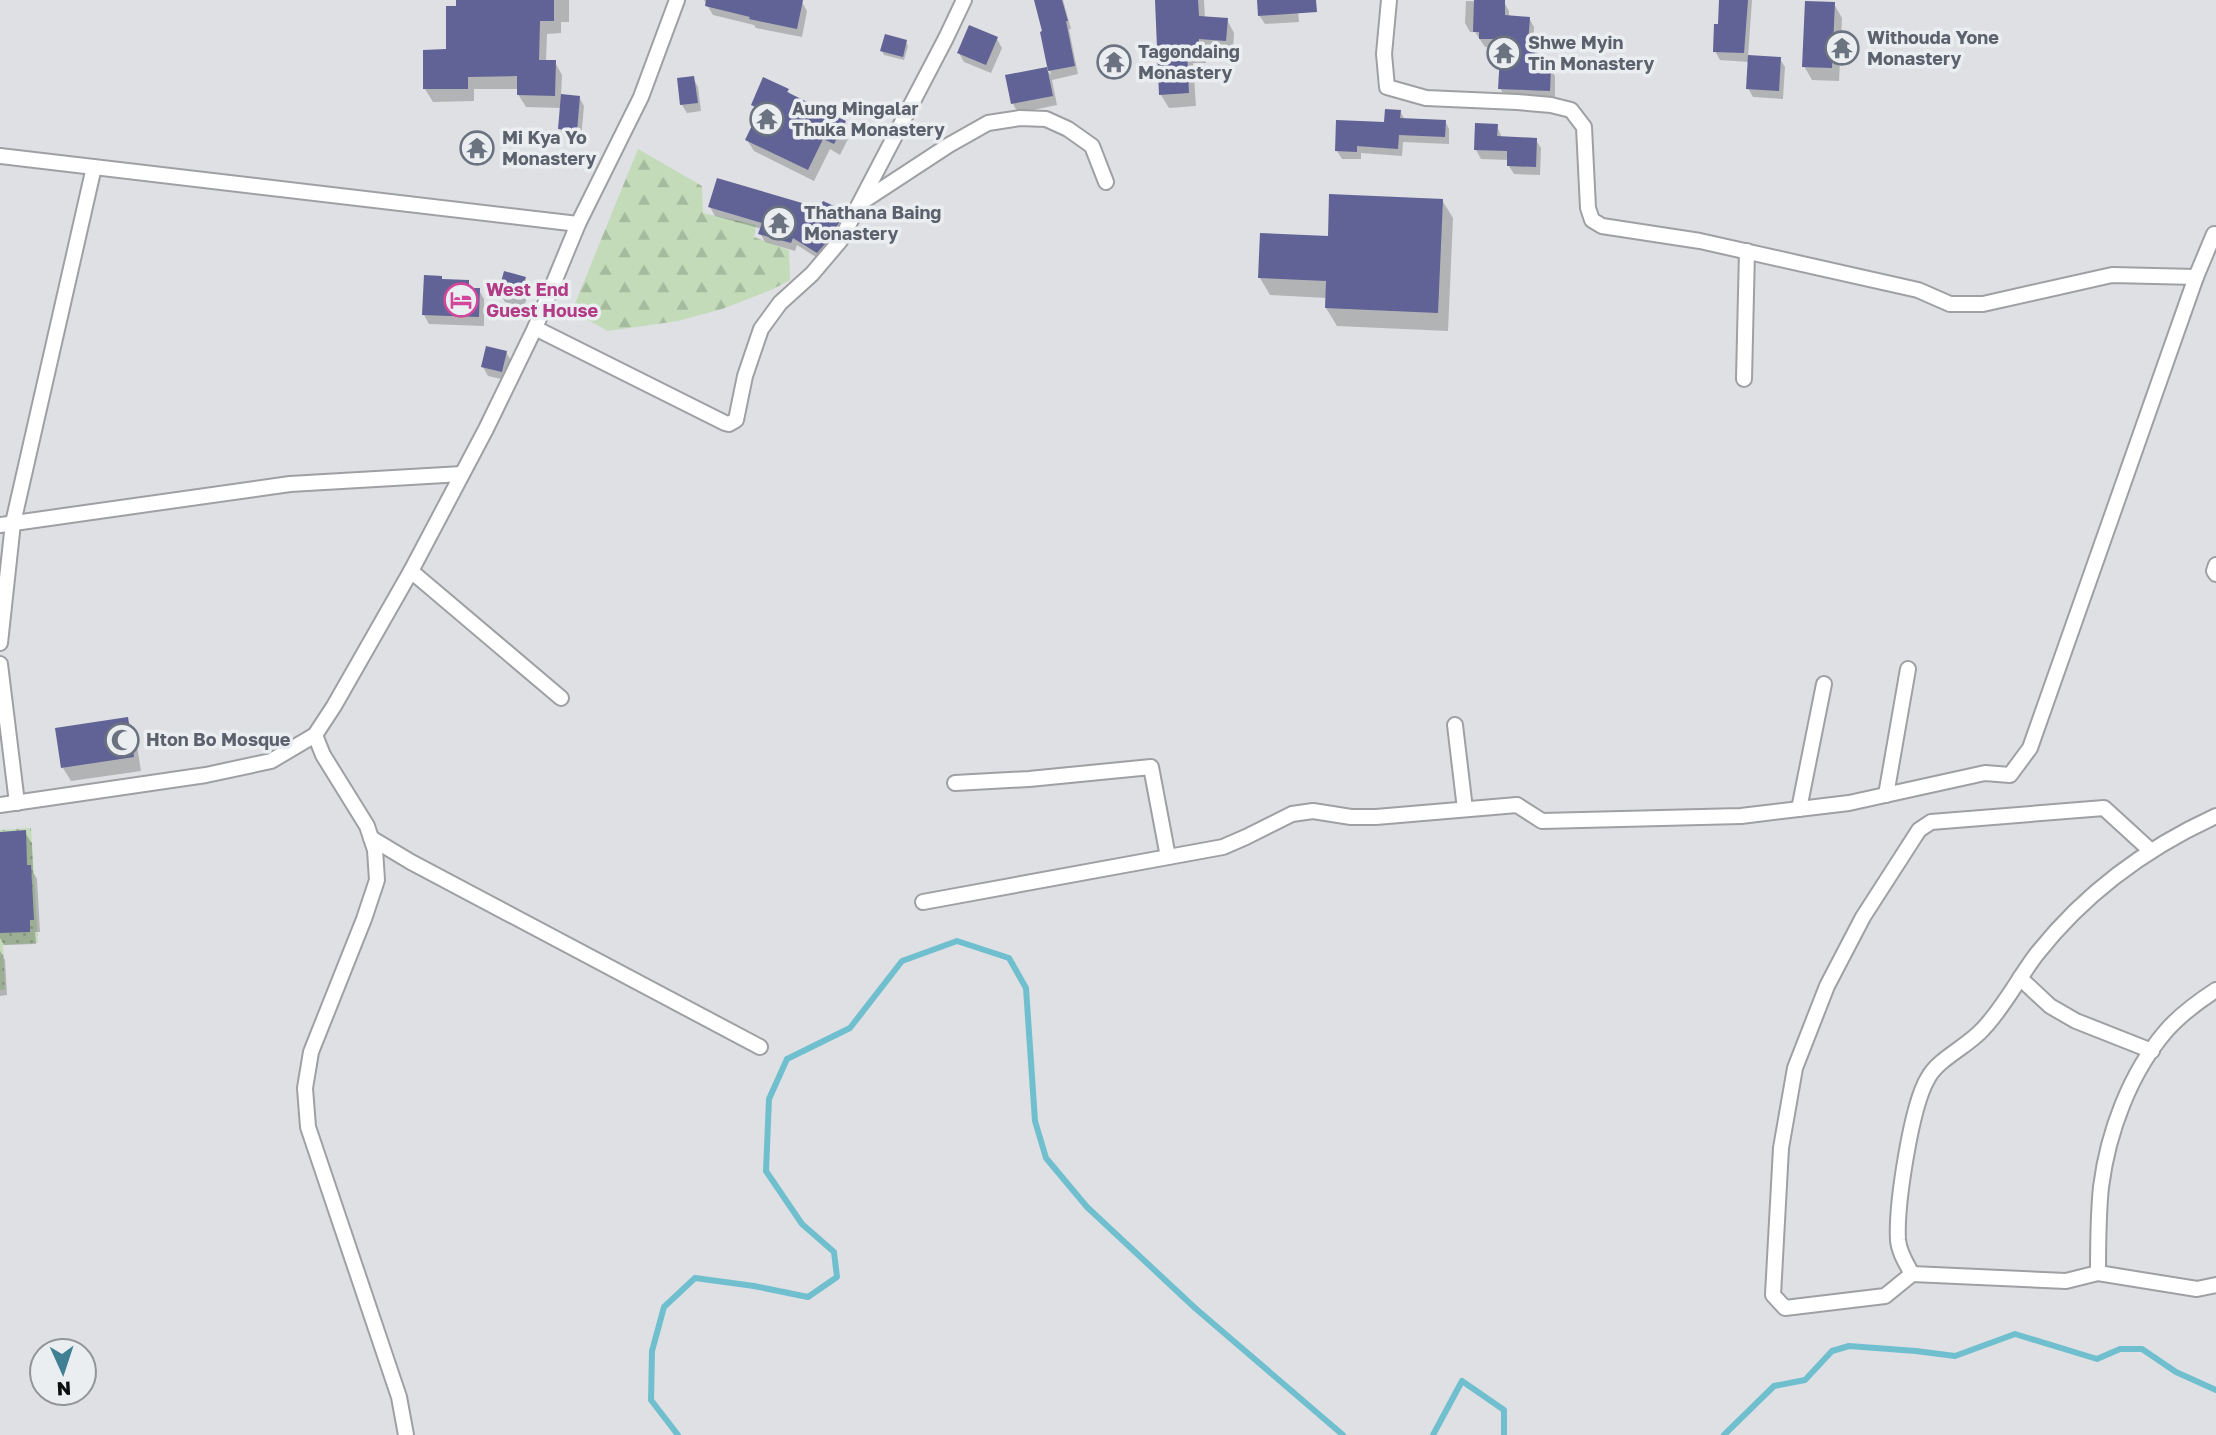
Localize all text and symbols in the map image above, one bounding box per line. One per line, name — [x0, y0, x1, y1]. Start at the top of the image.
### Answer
place label: Withouda Yone Monastery — [1867, 26, 1999, 69]
temple icon: Withouda Yone Monastery — [1823, 29, 1861, 67]
place label: Shwe Myin Tin Monastery — [1528, 31, 1654, 74]
temple icon: Shwe Myin Tin Monastery — [1485, 34, 1523, 72]
place label: Tagondaing Monastery — [1138, 40, 1240, 83]
temple icon: Tagondaing Monastery — [1095, 43, 1133, 81]
place label: Aung Mingalar Thuka Monastery — [792, 97, 945, 140]
temple icon: Aung Mingalar Thuka Monastery — [748, 100, 786, 138]
place label: Mi Kya Yo Monastery — [502, 126, 596, 169]
temple icon: Mi Kya Yo Monastery — [458, 129, 496, 167]
place label: Thathana Baing Monastery — [804, 201, 941, 244]
temple icon: Thathana Baing Monastery — [760, 204, 798, 242]
place label: West End Guest House — [486, 278, 599, 321]
hotel icon: West End Guest House — [442, 281, 480, 319]
mosque icon: Hton Bo Mosque — [103, 721, 141, 759]
place label: Hton Bo Mosque — [146, 728, 291, 750]
north arrow — [28, 1337, 98, 1407]
text: N — [56, 1378, 72, 1401]

